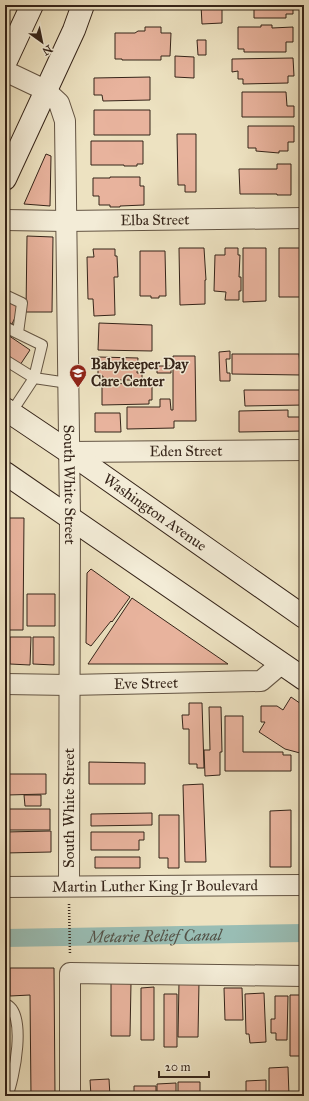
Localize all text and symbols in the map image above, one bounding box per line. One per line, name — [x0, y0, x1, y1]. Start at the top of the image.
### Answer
north arrow — [22, 22, 62, 62]
text: N — [39, 42, 55, 58]
street label: Elba Street — [120, 210, 190, 229]
place label: Babykeeper Day Care Center — [91, 355, 189, 390]
school or university icon: Babykeeper Day Care Center — [68, 363, 88, 388]
street label: South White Street — [60, 424, 79, 545]
street label: Eden Street — [149, 442, 223, 460]
street label: Washington Avenue — [100, 470, 210, 555]
street label: Eve Street — [114, 674, 179, 693]
street label: South White Street — [60, 747, 78, 868]
street label: Martin Luther King Jr Boulevard — [52, 876, 259, 896]
water label: Metarie Relief Canal — [86, 925, 224, 946]
scale bar — [159, 1053, 209, 1079]
text: 20 m — [165, 1060, 191, 1074]

